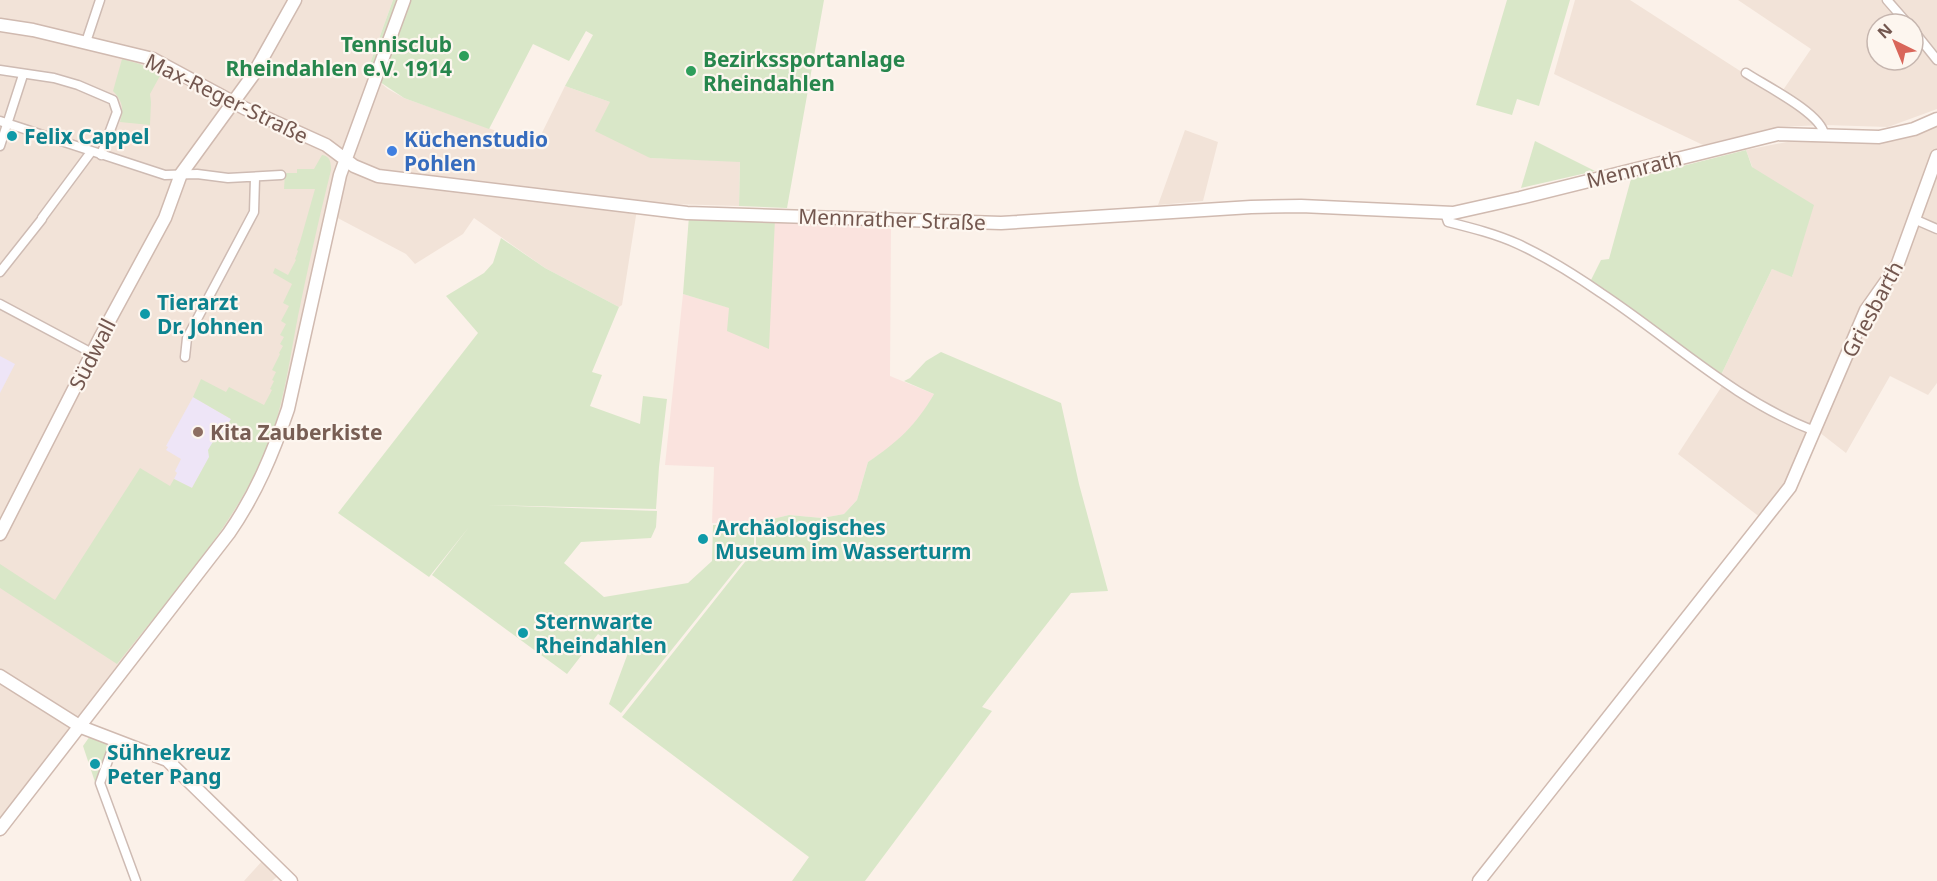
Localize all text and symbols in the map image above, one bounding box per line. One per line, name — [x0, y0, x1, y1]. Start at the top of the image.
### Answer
north arrow — [1865, 12, 1925, 72]
text: N — [1873, 19, 1897, 44]
place label: Tennisclub Rheindahlen e.V. 1914 — [226, 30, 452, 82]
place label: Bezirkssportanlage Rheindahlen — [703, 45, 905, 97]
street label: Max-Reger-Straße — [141, 46, 313, 150]
marker: Tennisclub Rheindahlen e.V. 1914 — [457, 49, 471, 63]
marker: Bezirkssportanlage Rheindahlen — [684, 64, 698, 78]
place label: Felix Cappel — [24, 122, 150, 150]
place label: Küchenstudio Pohlen — [404, 125, 548, 177]
marker: Felix Cappel — [5, 129, 19, 143]
marker: Küchenstudio Pohlen — [385, 144, 399, 158]
street label: Mennrath — [1583, 144, 1685, 194]
street label: Mennrather Straße — [798, 202, 986, 236]
street label: Griesbarth — [1835, 256, 1909, 362]
place label: Tierarzt Dr. Johnen — [157, 288, 263, 340]
marker: Tierarzt Dr. Johnen — [138, 307, 152, 321]
street label: Südwall — [62, 314, 122, 394]
place label: Kita Zauberkiste — [210, 418, 382, 446]
marker: Kita Zauberkiste — [191, 425, 205, 439]
place label: Archäologisches Museum im Wasserturm — [715, 513, 971, 565]
marker: Archäologisches Museum im Wasserturm — [696, 532, 710, 546]
place label: Sternwarte Rheindahlen — [535, 607, 667, 659]
marker: Sternwarte Rheindahlen — [516, 626, 530, 640]
place label: Sühnekreuz Peter Pang — [107, 738, 231, 790]
marker: Sühnekreuz Peter Pang — [88, 757, 102, 771]

